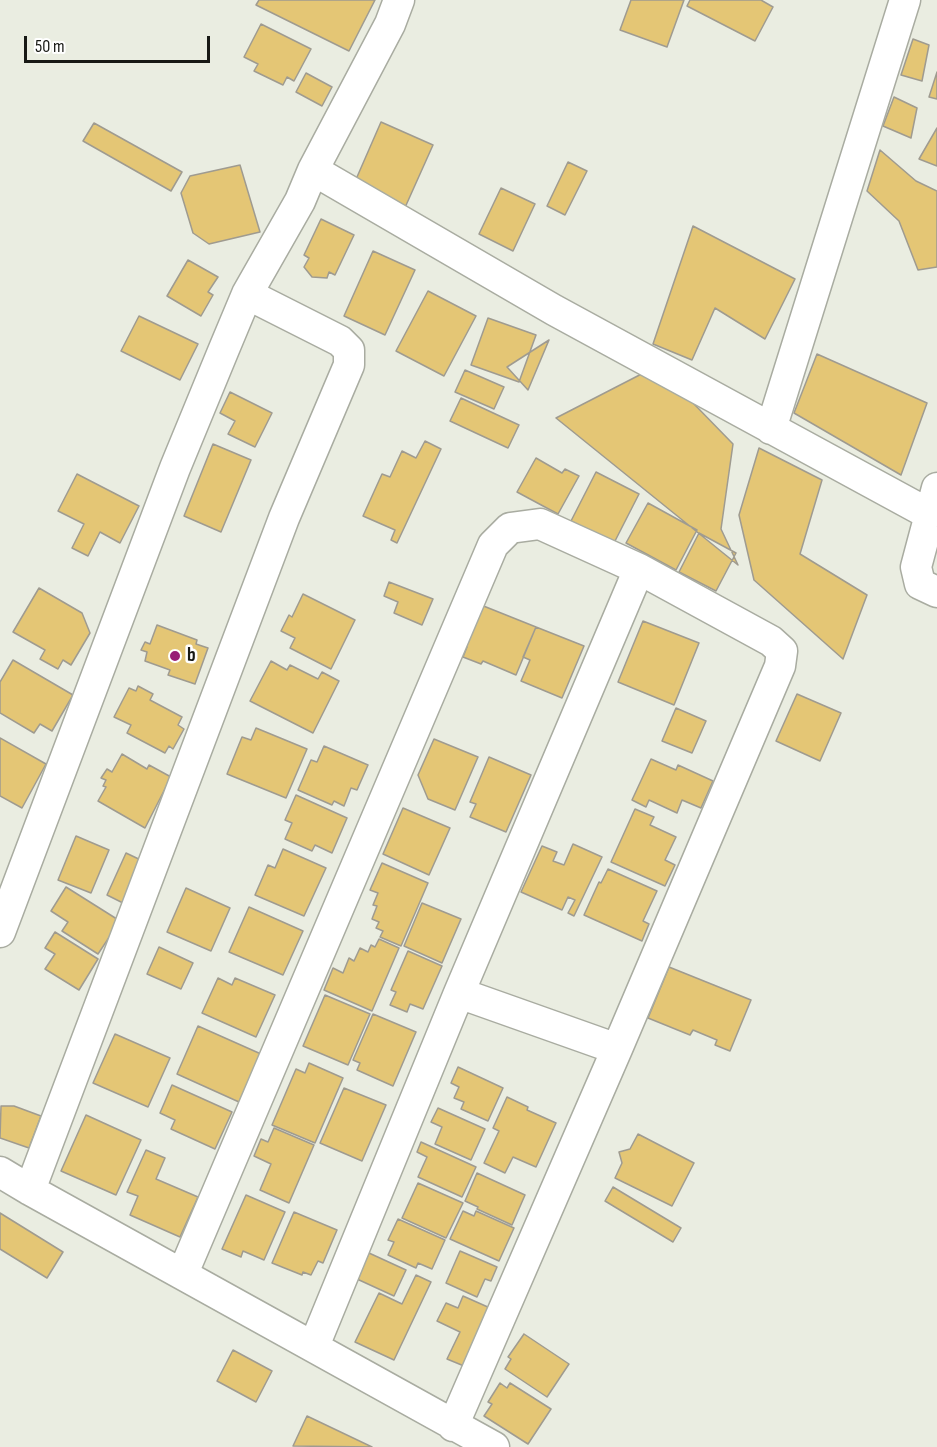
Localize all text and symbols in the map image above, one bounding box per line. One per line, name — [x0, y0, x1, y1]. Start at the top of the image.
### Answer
scale bar — [27, 24, 213, 62]
text: 50 m — [35, 36, 65, 57]
place label: b — [187, 644, 196, 668]
marker: b — [168, 649, 182, 663]

